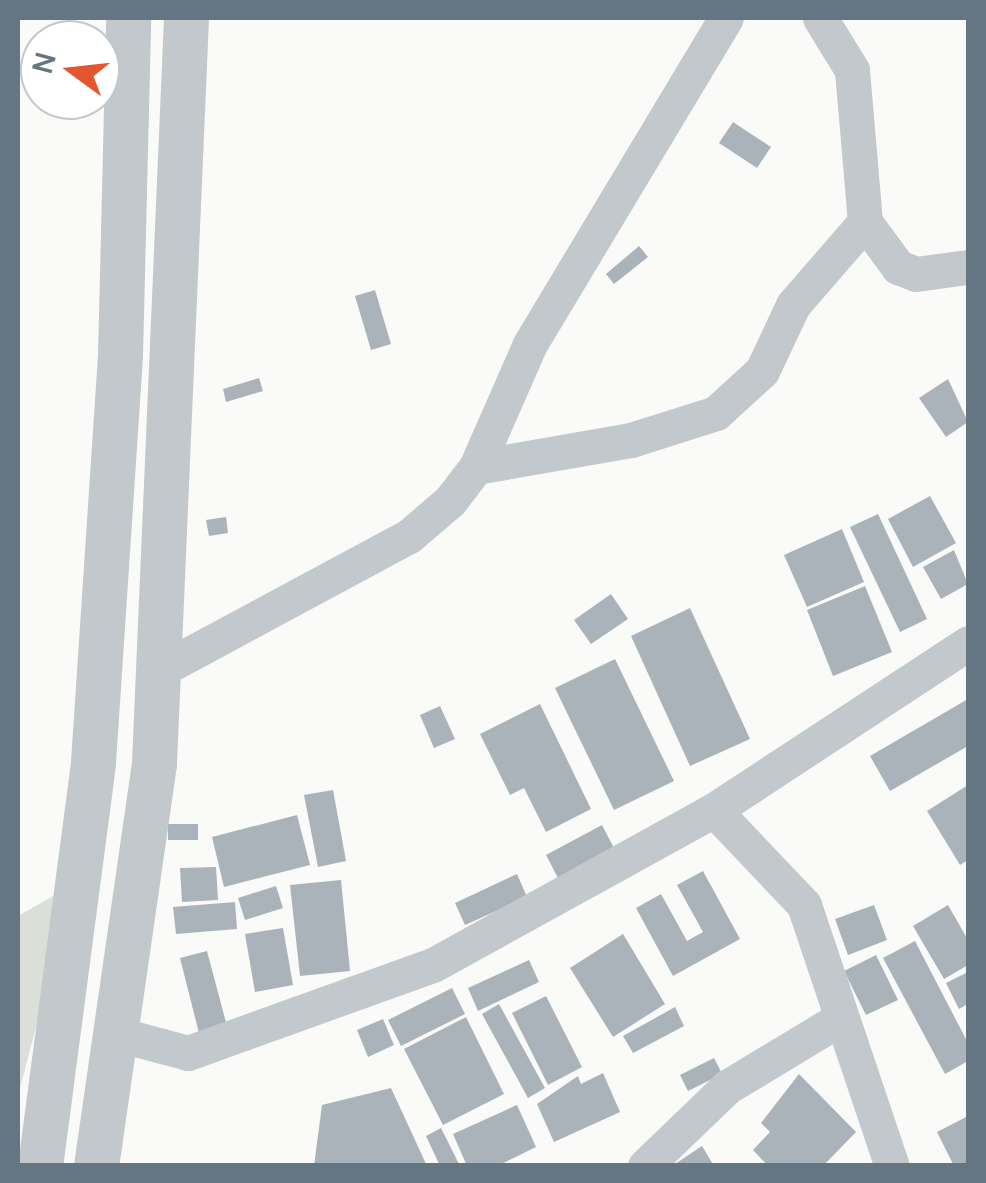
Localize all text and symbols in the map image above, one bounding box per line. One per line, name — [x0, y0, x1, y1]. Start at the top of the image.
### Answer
north arrow — [20, 20, 120, 120]
text: N — [22, 48, 64, 77]

